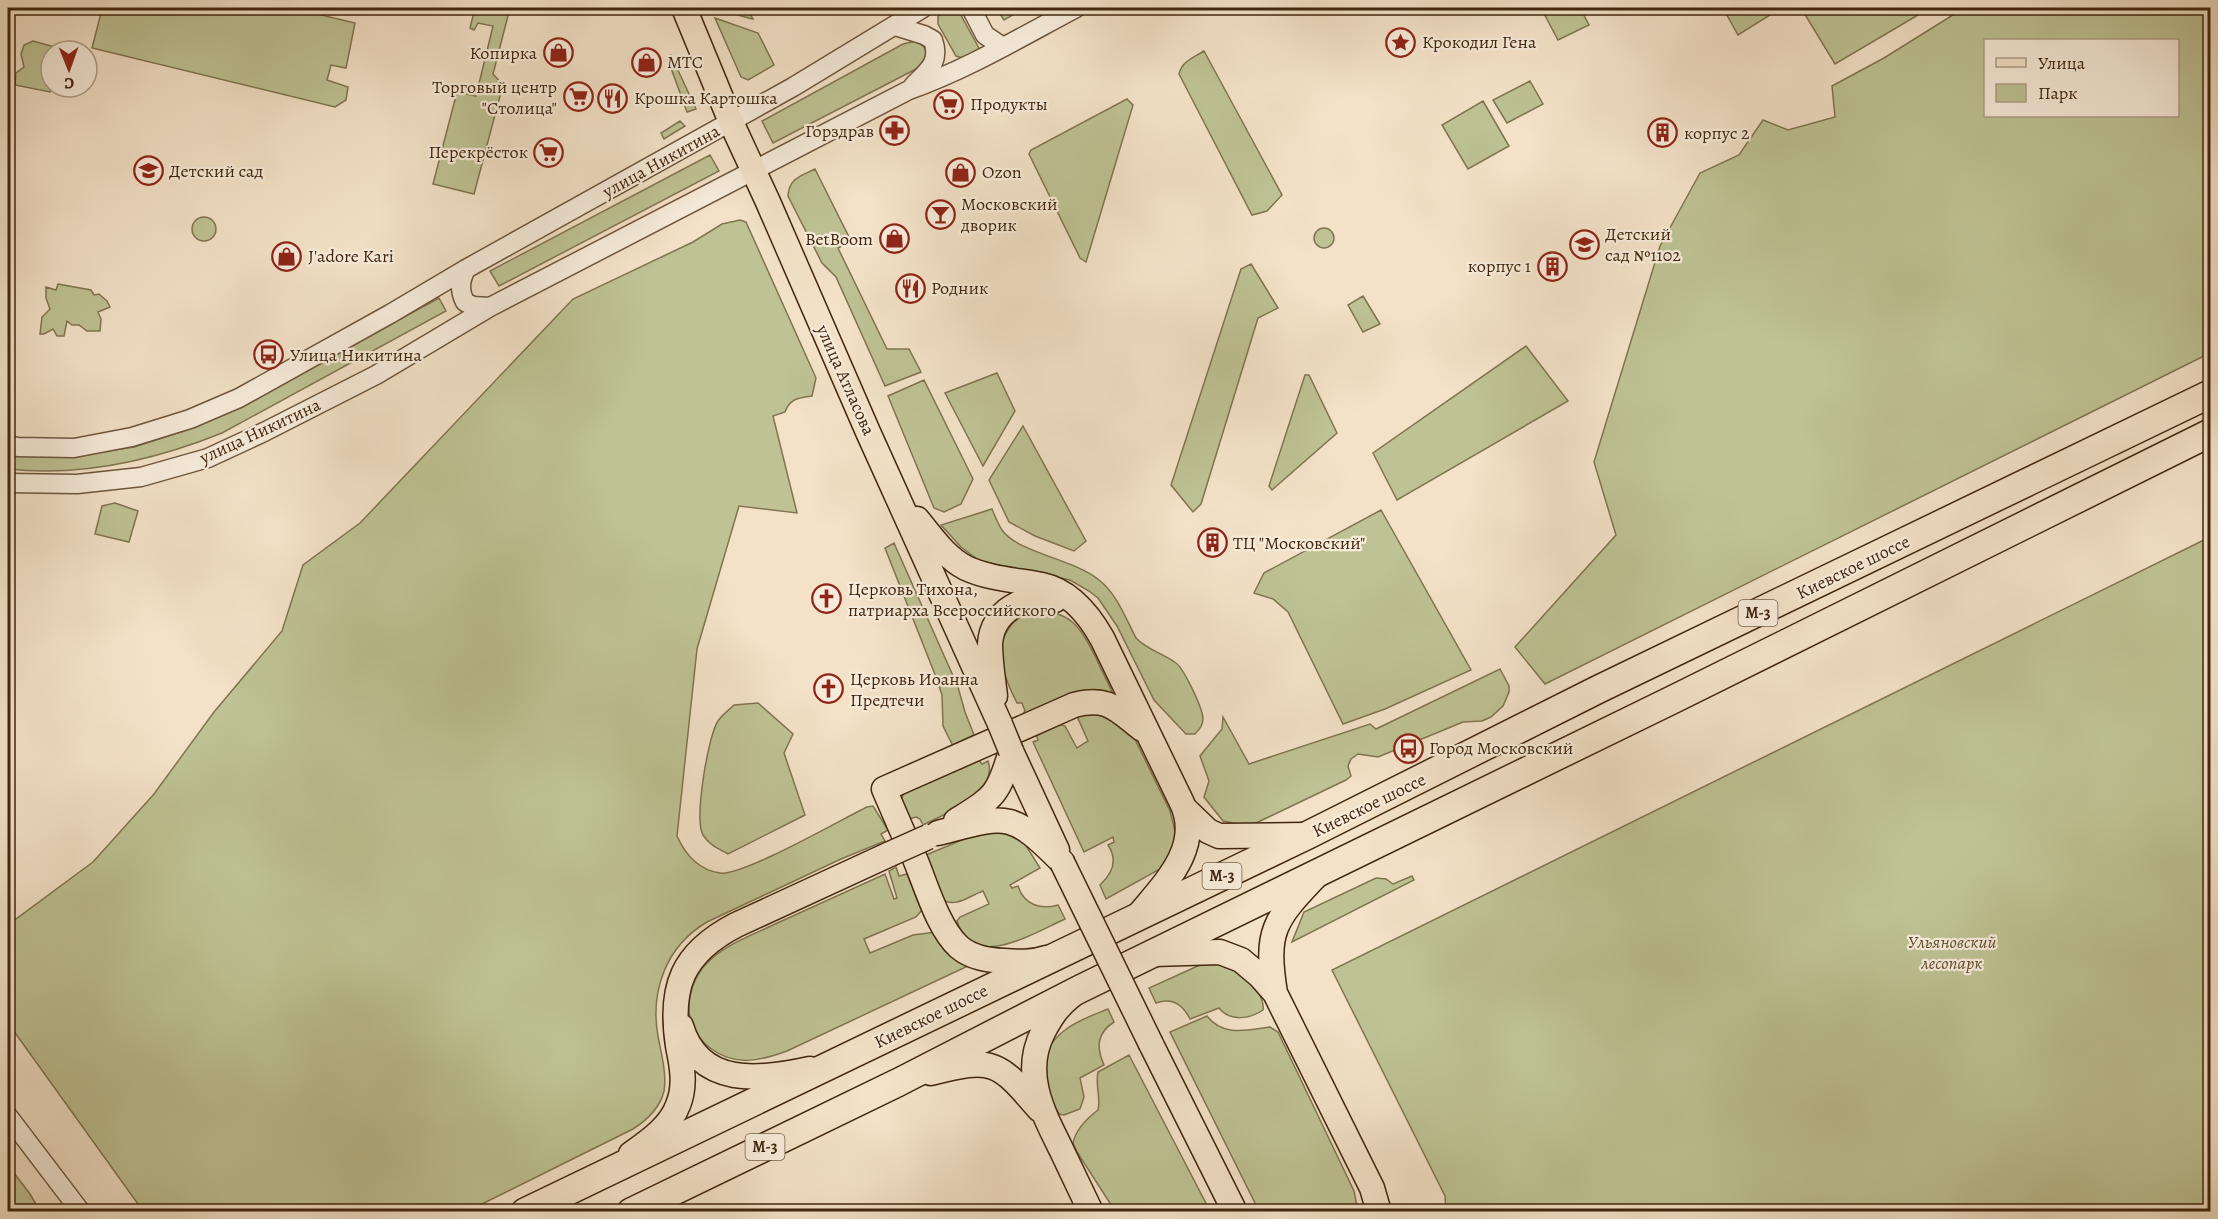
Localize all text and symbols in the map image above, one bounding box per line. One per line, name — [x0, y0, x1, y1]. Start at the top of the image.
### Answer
place icon: Крокодил Гена — [1385, 26, 1417, 58]
place label: Крокодил Гена — [1422, 30, 1537, 54]
shop icon: Копирка — [542, 37, 574, 69]
north arrow — [39, 39, 99, 99]
legend — [1984, 39, 2179, 117]
place label: Копирка — [469, 41, 538, 65]
shop icon: МТС — [630, 46, 662, 78]
place label: МТС — [667, 50, 703, 74]
text: Улица — [2038, 51, 2086, 75]
text: С — [64, 72, 74, 94]
place label: Торговый центр "Столица" — [432, 75, 557, 120]
supermarket icon: Торговый центр "Столица" — [562, 81, 594, 113]
text: Парк — [2038, 81, 2078, 105]
restaurant icon: Крошка Картошка — [597, 82, 629, 114]
place label: Крошка Картошка — [634, 86, 778, 110]
supermarket icon: Продукты — [933, 88, 965, 120]
place label: Продукты — [970, 92, 1048, 116]
pharmacy icon: Горздрав — [879, 115, 911, 147]
building icon: корпус 2 — [1647, 117, 1679, 149]
street label: улица Никитина — [597, 118, 725, 204]
place label: Горздрав — [805, 119, 874, 143]
place label: корпус 2 — [1684, 121, 1750, 145]
supermarket icon: Перекрёсток — [533, 136, 565, 168]
place label: Перекрёсток — [428, 140, 528, 164]
school or university icon: Детский сад — [132, 155, 164, 187]
shop icon: Ozon — [945, 156, 977, 188]
place label: Детский сад — [169, 159, 263, 183]
place label: Ozon — [982, 160, 1022, 184]
place label: Московский дворик — [960, 192, 1058, 237]
bar icon: Московский дворик — [924, 198, 956, 230]
place label: Детский сад №1102 — [1605, 222, 1681, 267]
shop icon: BetBoom — [878, 223, 910, 255]
place label: BetBoom — [805, 227, 873, 251]
school or university icon: Детский сад №1102 — [1568, 228, 1600, 260]
shop icon: J'adore Kari — [271, 240, 303, 272]
place label: J'adore Kari — [308, 244, 394, 268]
building icon: корпус 1 — [1536, 250, 1568, 282]
place label: корпус 1 — [1468, 254, 1531, 278]
restaurant icon: Родник — [894, 272, 926, 304]
place label: Родник — [931, 276, 988, 300]
street label: улица Атласова — [810, 320, 881, 440]
bus stop icon: Улица Никитина — [253, 339, 285, 371]
place label: Улица Никитина — [290, 343, 423, 367]
street label: улица Никитина — [195, 392, 325, 470]
building icon: ТЦ "Московский" — [1196, 527, 1228, 559]
street label: Киевское шоссе — [1792, 529, 1914, 605]
place label: ТЦ "Московский" — [1233, 531, 1365, 555]
place label: Церковь Тихона, патриарха Всероссийского — [848, 577, 1056, 622]
church icon: Церковь Тихона, патриарха Всероссийского — [811, 583, 843, 615]
road number: М-3 — [1738, 600, 1778, 626]
place label: Церковь Иоанна Предтечи — [850, 667, 979, 712]
church icon: Церковь Иоанна Предтечи — [813, 673, 845, 705]
bus stop icon: Город Московский — [1392, 732, 1424, 764]
place label: Город Московский — [1429, 736, 1573, 760]
street label: Киевское шоссе — [1308, 767, 1430, 843]
road number: М-3 — [1202, 863, 1242, 889]
park label: Ульяновский лесопарк — [1908, 930, 1996, 975]
street label: Киевское шоссе — [870, 978, 992, 1054]
road number: М-3 — [746, 1134, 784, 1160]

